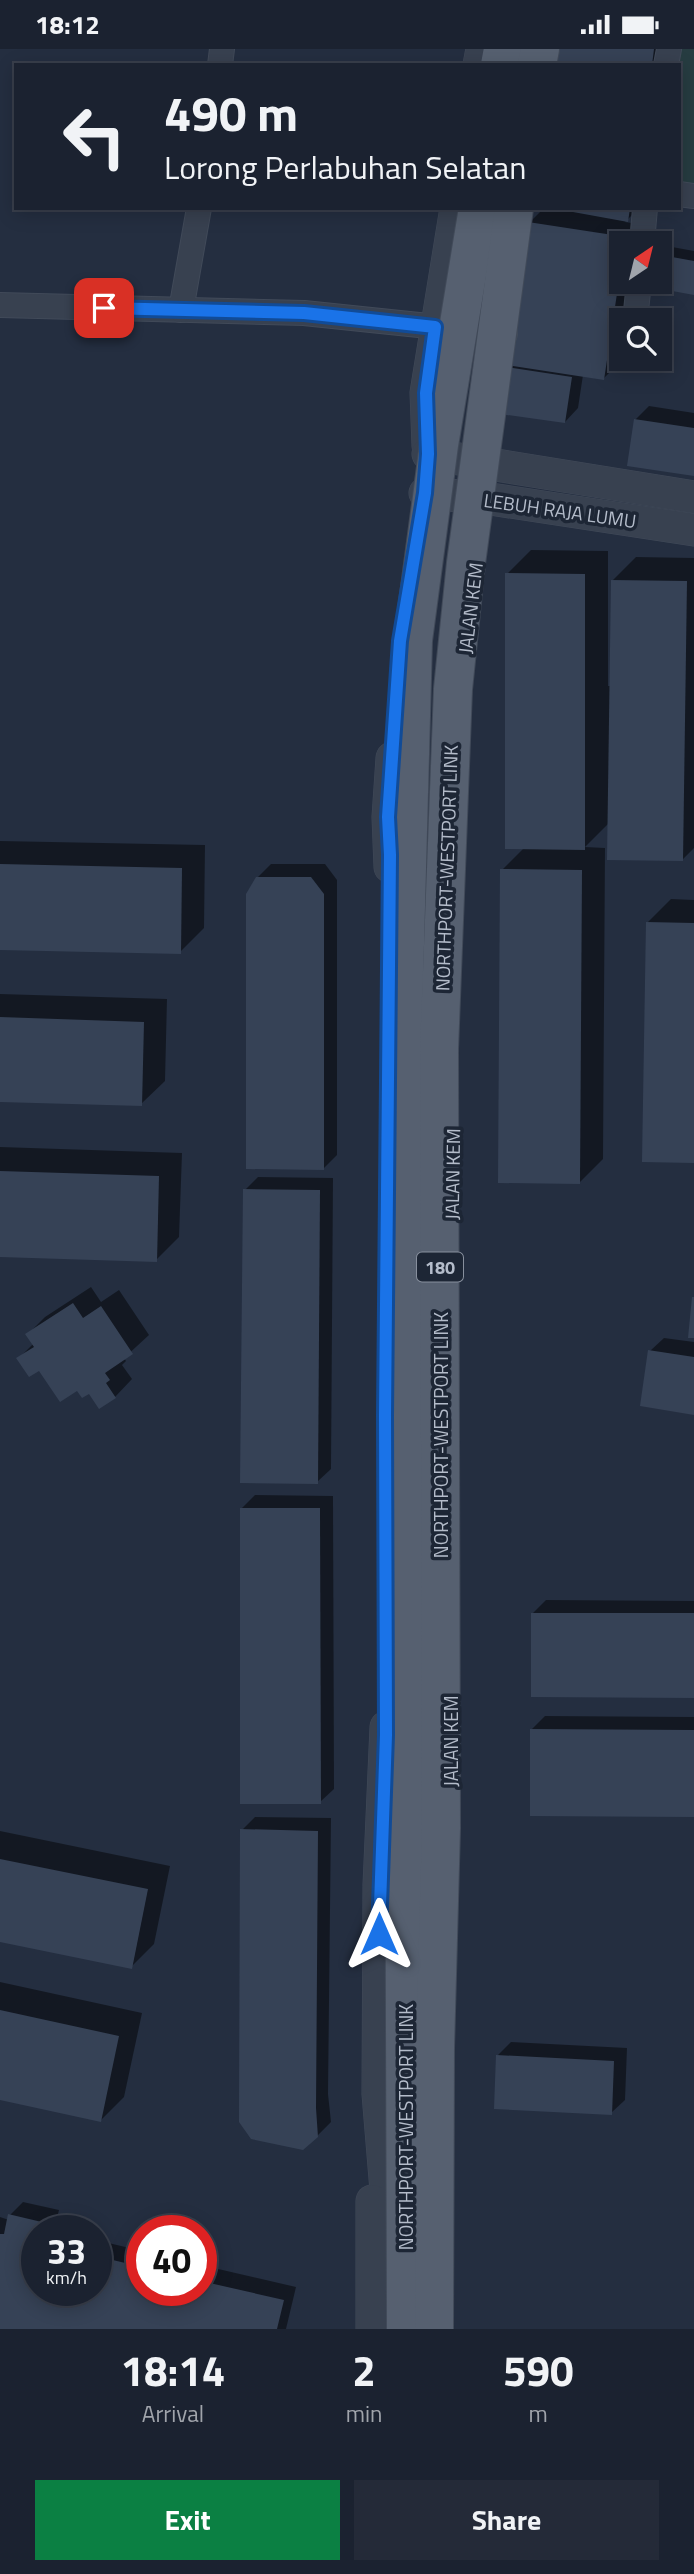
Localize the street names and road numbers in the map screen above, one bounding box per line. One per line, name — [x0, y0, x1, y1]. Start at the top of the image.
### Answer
street label: LEBUH RAJA LUMU — [482, 485, 638, 535]
street label: JALAN KEM — [450, 561, 490, 655]
street label: NORTHPORT-WESTPORT LINK — [427, 744, 465, 992]
street label: JALAN KEM — [437, 1128, 467, 1220]
road number: 180 — [417, 1253, 463, 1281]
street label: NORTHPORT-WESTPORT LINK — [426, 1312, 455, 1558]
street label: JALAN KEM — [436, 1695, 465, 1787]
street label: NORTHPORT-WESTPORT LINK — [391, 2004, 420, 2250]

